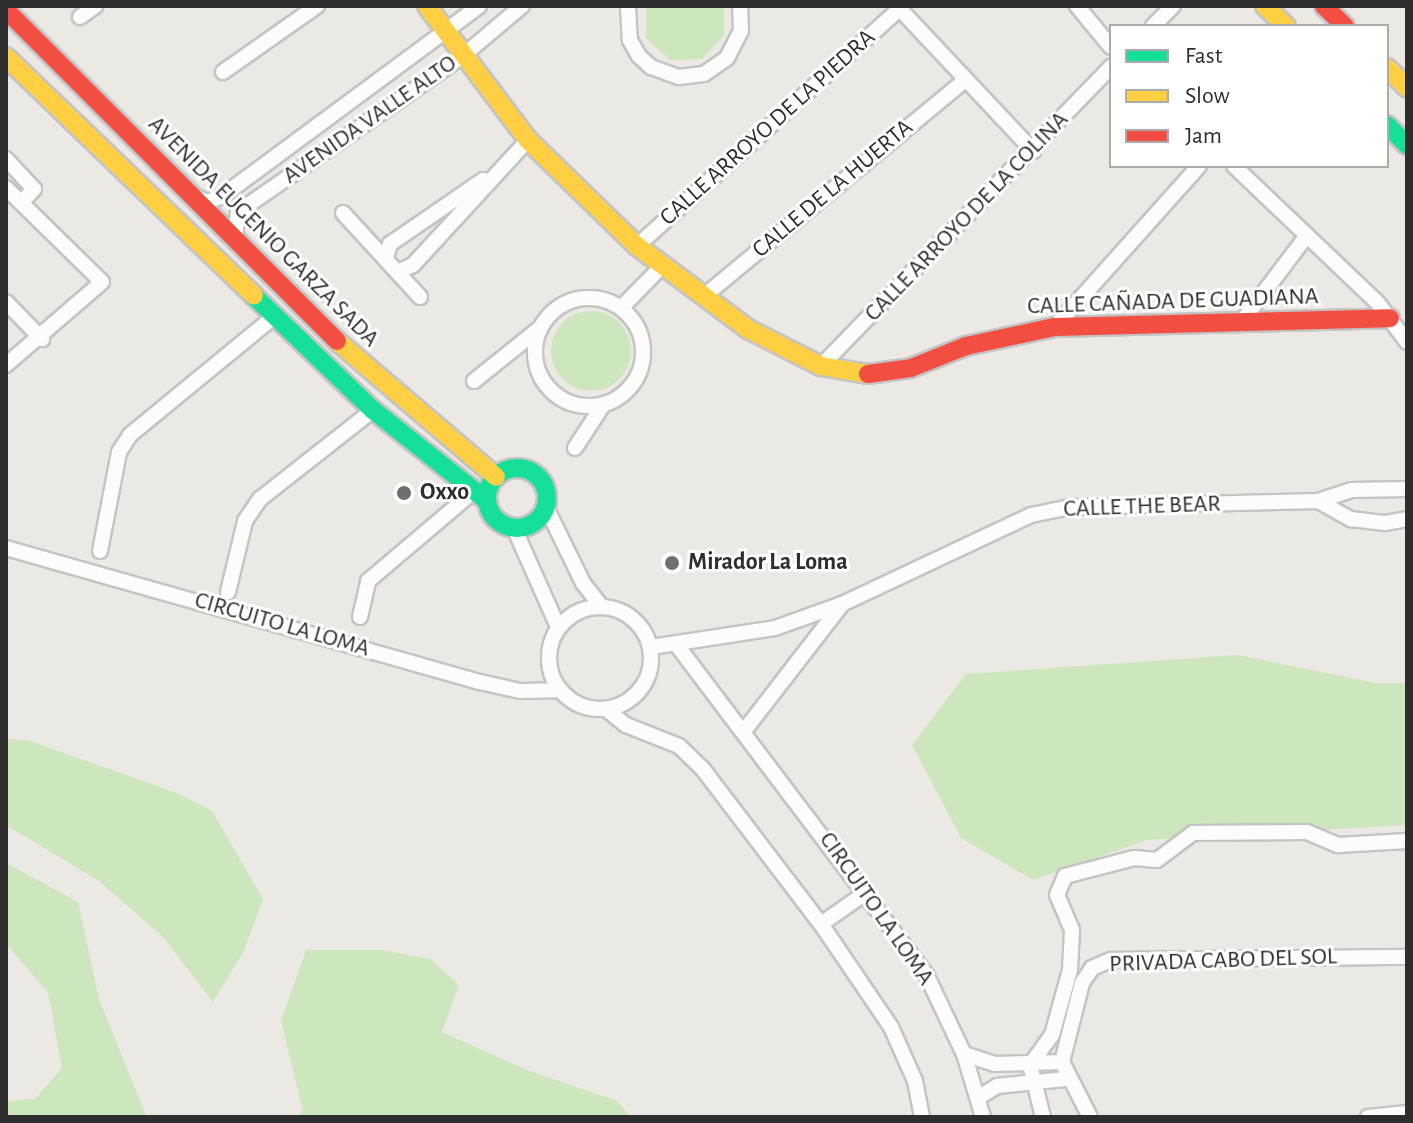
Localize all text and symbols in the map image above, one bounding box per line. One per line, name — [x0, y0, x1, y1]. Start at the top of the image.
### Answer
street label: CALLE ARROYO DE LA PIEDRA — [654, 24, 882, 232]
legend — [1109, 24, 1389, 168]
text: Fast — [1185, 44, 1222, 68]
street label: AVENIDA VALLE ALTO — [278, 49, 462, 191]
text: Slow — [1185, 84, 1230, 108]
street label: CALLE ARROYO DE LA COLINA — [859, 106, 1075, 328]
street label: AVENIDA EUGENIO GARZA SADA — [142, 111, 384, 353]
street label: CALLE DE LA HUERTA — [747, 114, 919, 264]
text: Jam — [1185, 124, 1222, 148]
street label: CALLE CAÑADA DE GUADIANA — [1027, 283, 1319, 321]
place label: Oxxo — [420, 479, 469, 507]
marker: Oxxo — [395, 484, 413, 502]
street label: CALLE THE BEAR — [1063, 490, 1221, 524]
place label: Mirador La Loma — [688, 549, 848, 577]
marker: Mirador La Loma — [663, 554, 681, 572]
street label: CIRCUITO LA LOMA — [191, 586, 373, 664]
street label: CIRCUITO LA LOMA — [812, 827, 940, 991]
street label: PRIVADA CABO DEL SOL — [1109, 943, 1337, 979]

